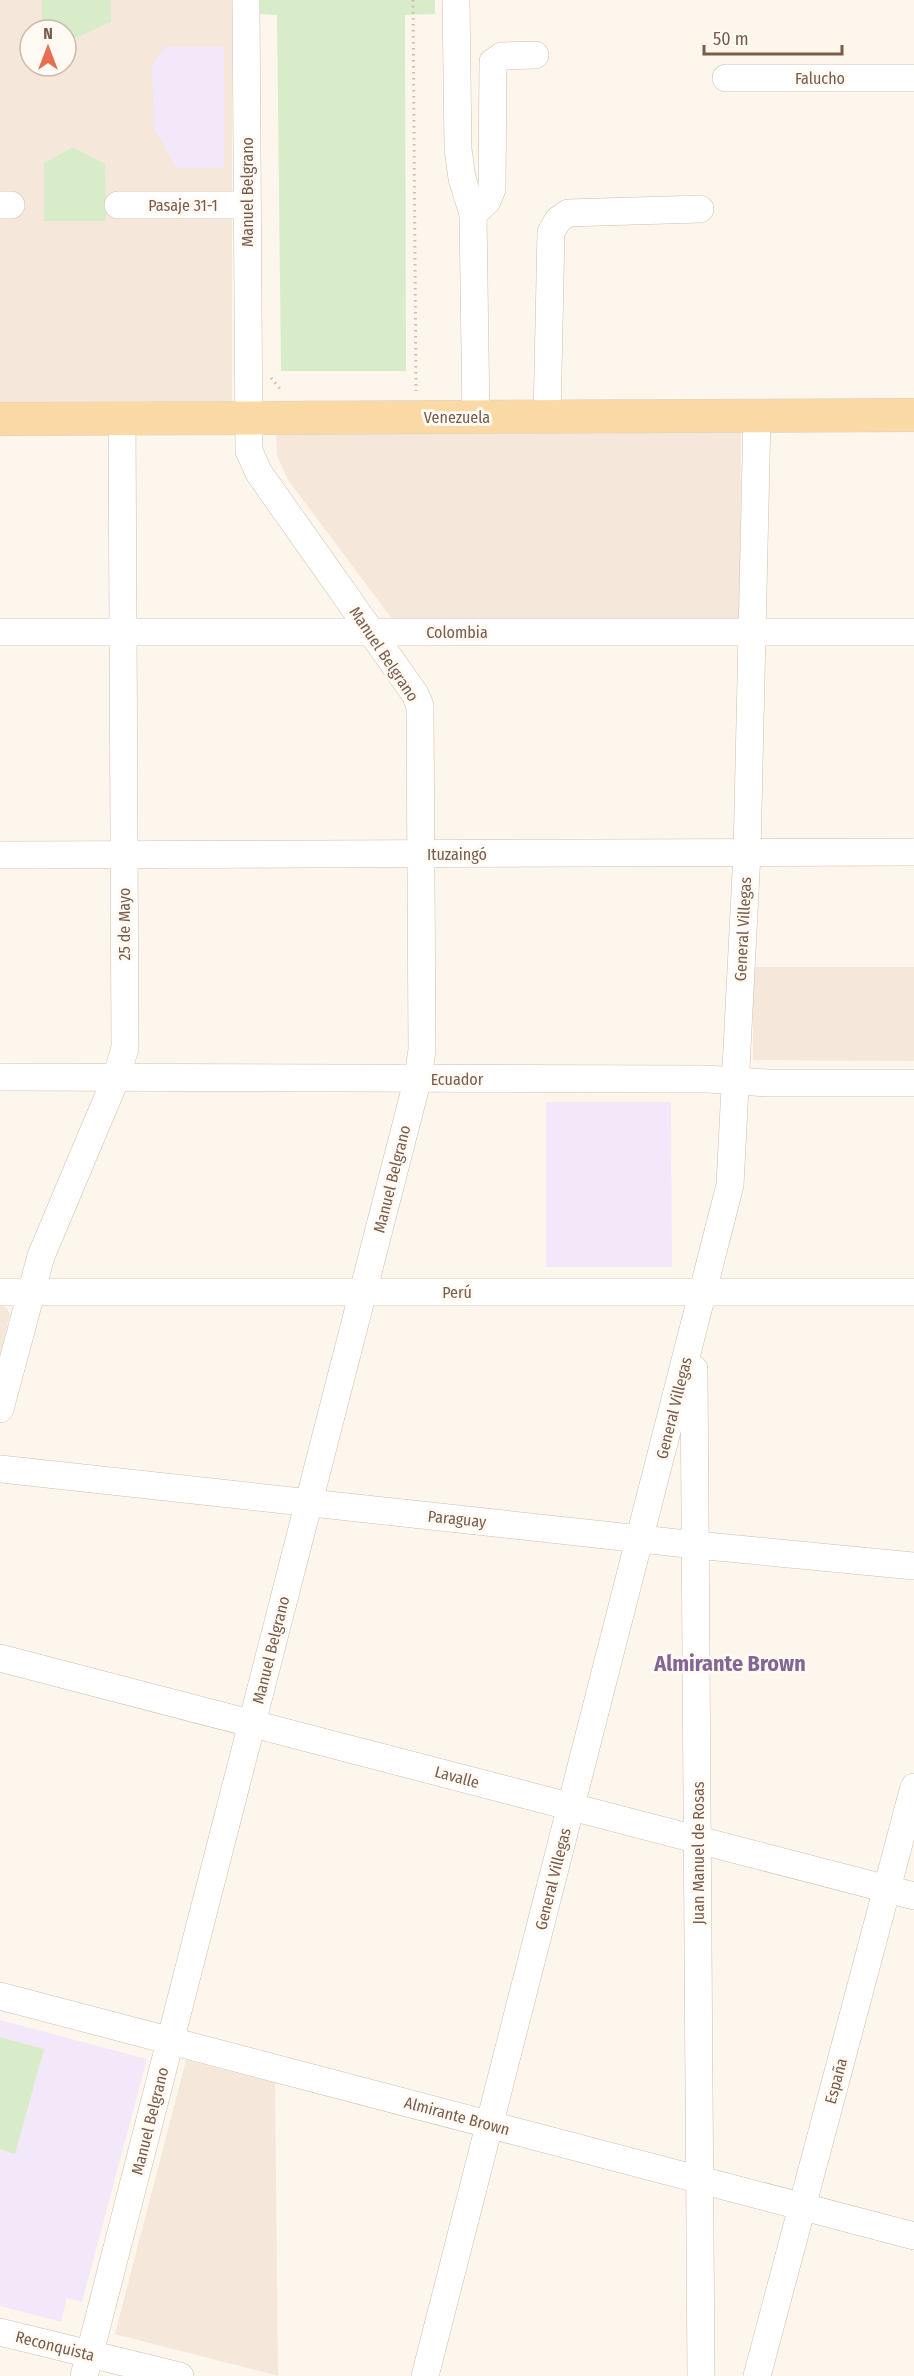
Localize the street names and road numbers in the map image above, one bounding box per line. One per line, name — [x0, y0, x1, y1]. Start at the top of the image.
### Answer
street label: Falucho — [795, 69, 845, 88]
street label: Manuel Belgrano — [238, 137, 257, 247]
street label: Pasaje 31-1 — [148, 196, 218, 215]
street label: Venezuela — [424, 408, 490, 427]
street label: Manuel Belgrano — [345, 603, 423, 705]
street label: Colombia — [426, 623, 488, 642]
street label: Ituzaingó — [427, 845, 487, 864]
street label: General Villegas — [731, 876, 755, 982]
street label: 25 de Mayo — [115, 888, 134, 960]
street label: Ecuador — [431, 1070, 484, 1089]
street label: Manuel Belgrano — [369, 1123, 415, 1235]
street label: Perú — [442, 1283, 472, 1302]
street label: General Villegas — [652, 1355, 696, 1461]
street label: Paraguay — [427, 1506, 488, 1532]
street label: Manuel Belgrano — [248, 1594, 294, 1706]
street label: Lavalle — [433, 1762, 481, 1792]
street label: Juan Manuel de Rosas — [689, 1781, 708, 1925]
street label: General Villegas — [531, 1826, 575, 1932]
street label: España — [821, 2056, 851, 2106]
street label: Manuel Belgrano — [127, 2065, 173, 2177]
street label: Almirante Brown — [402, 2093, 512, 2139]
street label: Reconquista — [14, 2327, 97, 2365]

